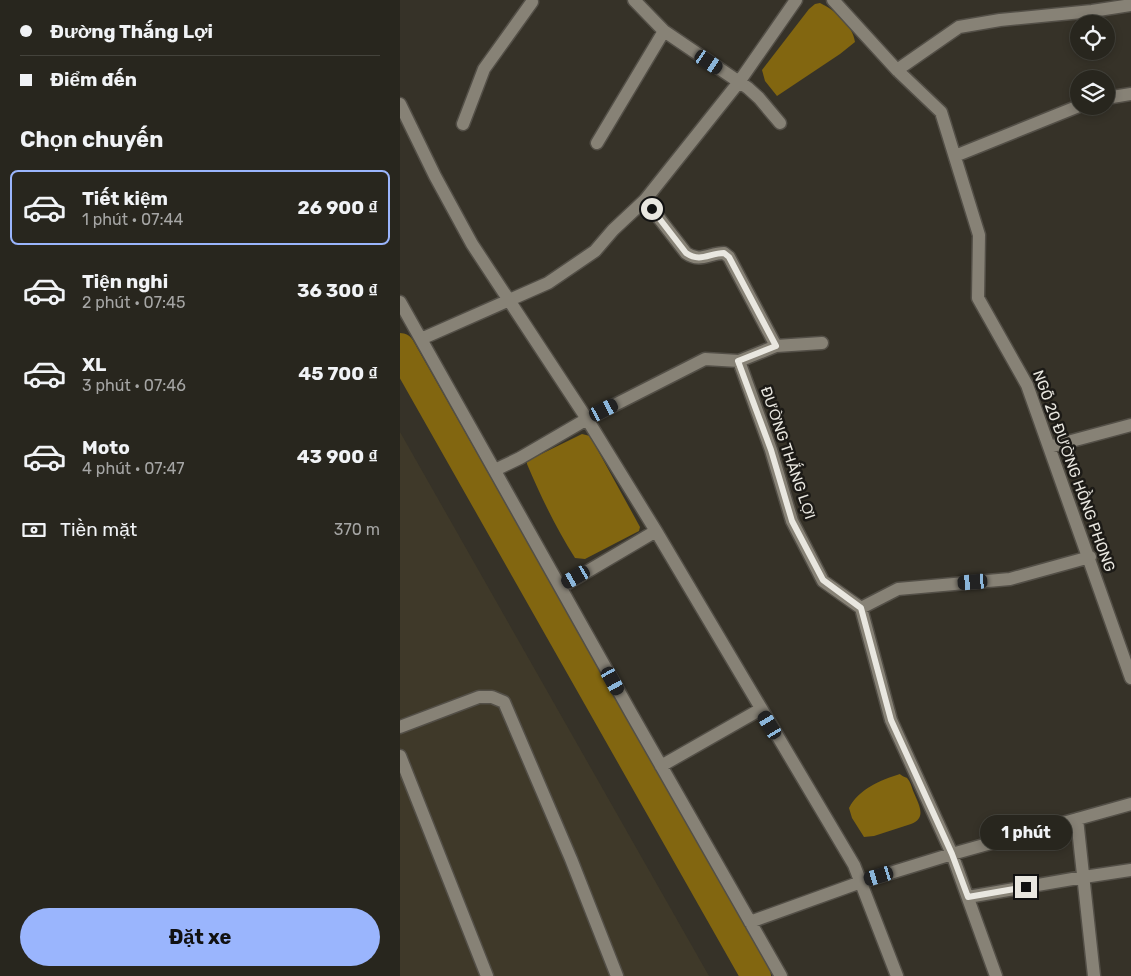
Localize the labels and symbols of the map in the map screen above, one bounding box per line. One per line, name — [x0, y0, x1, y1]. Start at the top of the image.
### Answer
car — [692, 47, 725, 77]
route start — [641, 198, 663, 220]
street label: NGÕ 20 ĐƯỜNG HỒNG PHONG — [1029, 367, 1121, 574]
street label: ĐƯỜNG THẮNG LỢI — [757, 384, 821, 522]
car — [587, 397, 620, 423]
car — [559, 563, 592, 591]
car — [957, 573, 988, 591]
car — [599, 664, 626, 698]
car — [755, 708, 784, 742]
callout: 1 phút — [980, 814, 1072, 850]
car — [862, 864, 895, 888]
route end — [1015, 876, 1037, 898]

